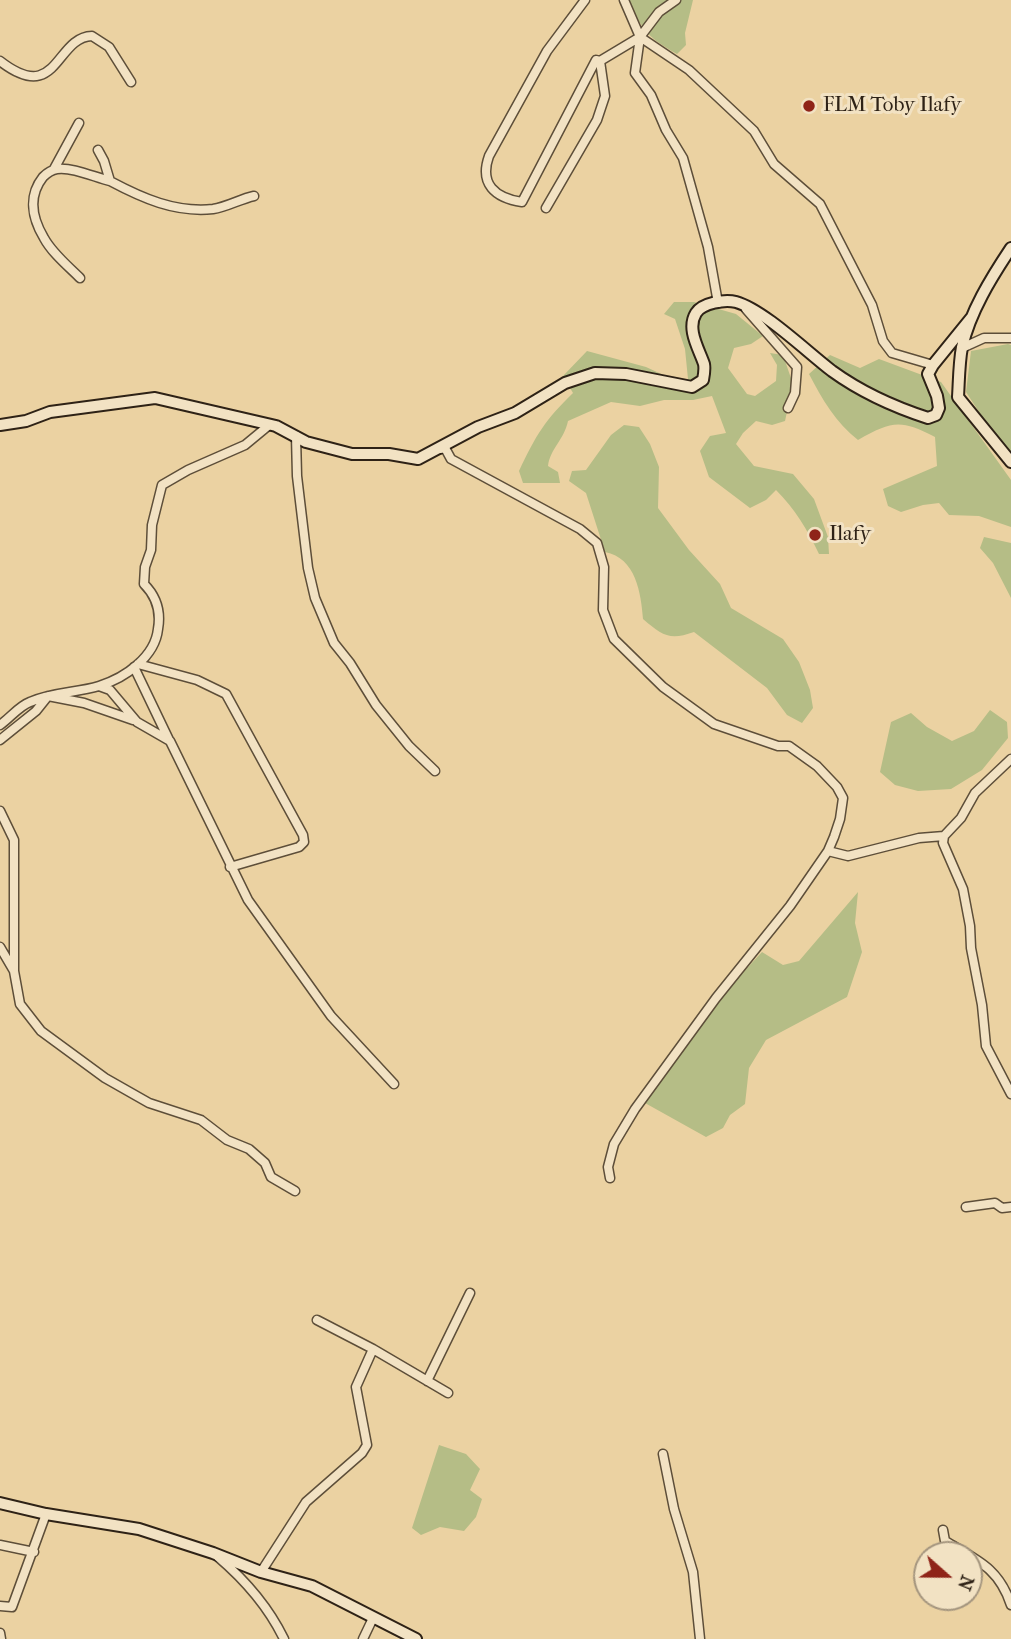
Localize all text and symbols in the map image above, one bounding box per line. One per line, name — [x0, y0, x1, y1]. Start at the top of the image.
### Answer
place label: FLM Toby Ilafy — [823, 93, 961, 119]
marker: FLM Toby Ilafy — [801, 98, 817, 114]
place label: Ilafy — [829, 522, 871, 548]
marker: Ilafy — [807, 527, 823, 543]
north arrow — [913, 1541, 983, 1611]
text: N — [953, 1572, 979, 1593]

